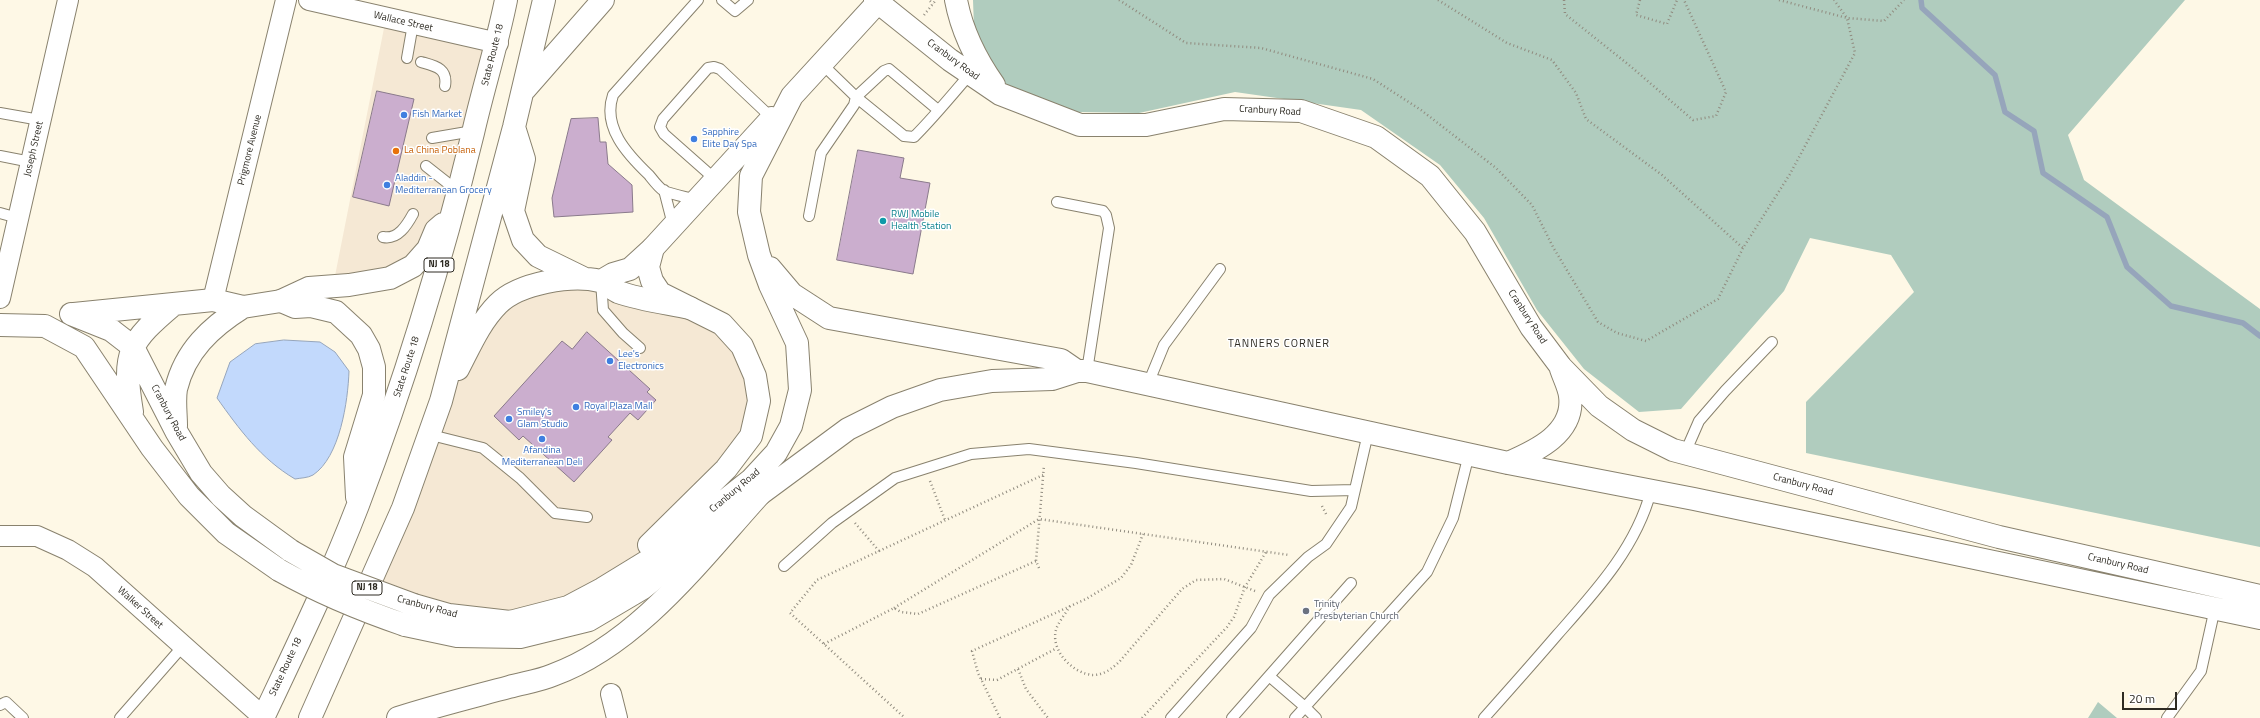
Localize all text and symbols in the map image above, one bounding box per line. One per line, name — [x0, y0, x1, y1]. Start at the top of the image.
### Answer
street label: Wallace Street — [372, 9, 434, 35]
street label: State Route 18 — [480, 23, 506, 87]
street label: Cranbury Road — [924, 37, 982, 83]
street label: Cranbury Road — [1239, 103, 1301, 119]
place label: Fish Market — [412, 109, 462, 121]
marker: Fish Market — [399, 110, 409, 120]
street label: Prigmore Avenue — [235, 113, 265, 187]
street label: Joseph Street — [22, 120, 46, 178]
place label: Sapphire Elite Day Spa — [702, 127, 757, 150]
marker: Sapphire Elite Day Spa — [689, 134, 699, 144]
place label: La China Poblana — [404, 145, 476, 157]
marker: La China Poblana — [391, 146, 401, 156]
place label: Aladdin - Mediterranean Grocery — [395, 173, 492, 196]
marker: Aladdin - Mediterranean Grocery — [382, 180, 392, 190]
place label: RWJ Mobile Health Station — [891, 209, 951, 232]
marker: RWJ Mobile Health Station — [878, 216, 888, 226]
road number: NJ 18 — [424, 258, 454, 272]
street label: Cranbury Road — [1505, 288, 1549, 346]
street label: State Route 18 — [392, 335, 422, 399]
district label: TANNERS CORNER — [1228, 337, 1330, 351]
place label: Lee's Electronics — [618, 349, 664, 372]
marker: Lee's Electronics — [605, 356, 615, 366]
street label: Cranbury Road — [148, 383, 188, 443]
place label: Royal Plaza Mall — [584, 401, 653, 413]
marker: Royal Plaza Mall — [571, 402, 581, 412]
place label: Smiley's Glam Studio — [517, 407, 568, 430]
marker: Smiley's Glam Studio — [504, 414, 514, 424]
marker: Afandina Mediterranean Deli — [537, 434, 547, 444]
place label: Afandina Mediterranean Deli — [502, 445, 582, 468]
street label: Cranbury Road — [707, 466, 763, 516]
street label: Cranbury Road — [1772, 471, 1834, 499]
street label: Cranbury Road — [2086, 551, 2150, 577]
road number: NJ 18 — [352, 581, 382, 595]
street label: Walker Street — [115, 584, 165, 632]
street label: Cranbury Road — [396, 593, 458, 621]
place label: Trinity Presbyterian Church — [1314, 599, 1399, 622]
marker: Trinity Presbyterian Church — [1301, 606, 1311, 616]
street label: State Route 18 — [267, 636, 305, 698]
scale bar — [2124, 684, 2179, 710]
text: 20 m — [2129, 689, 2155, 708]

